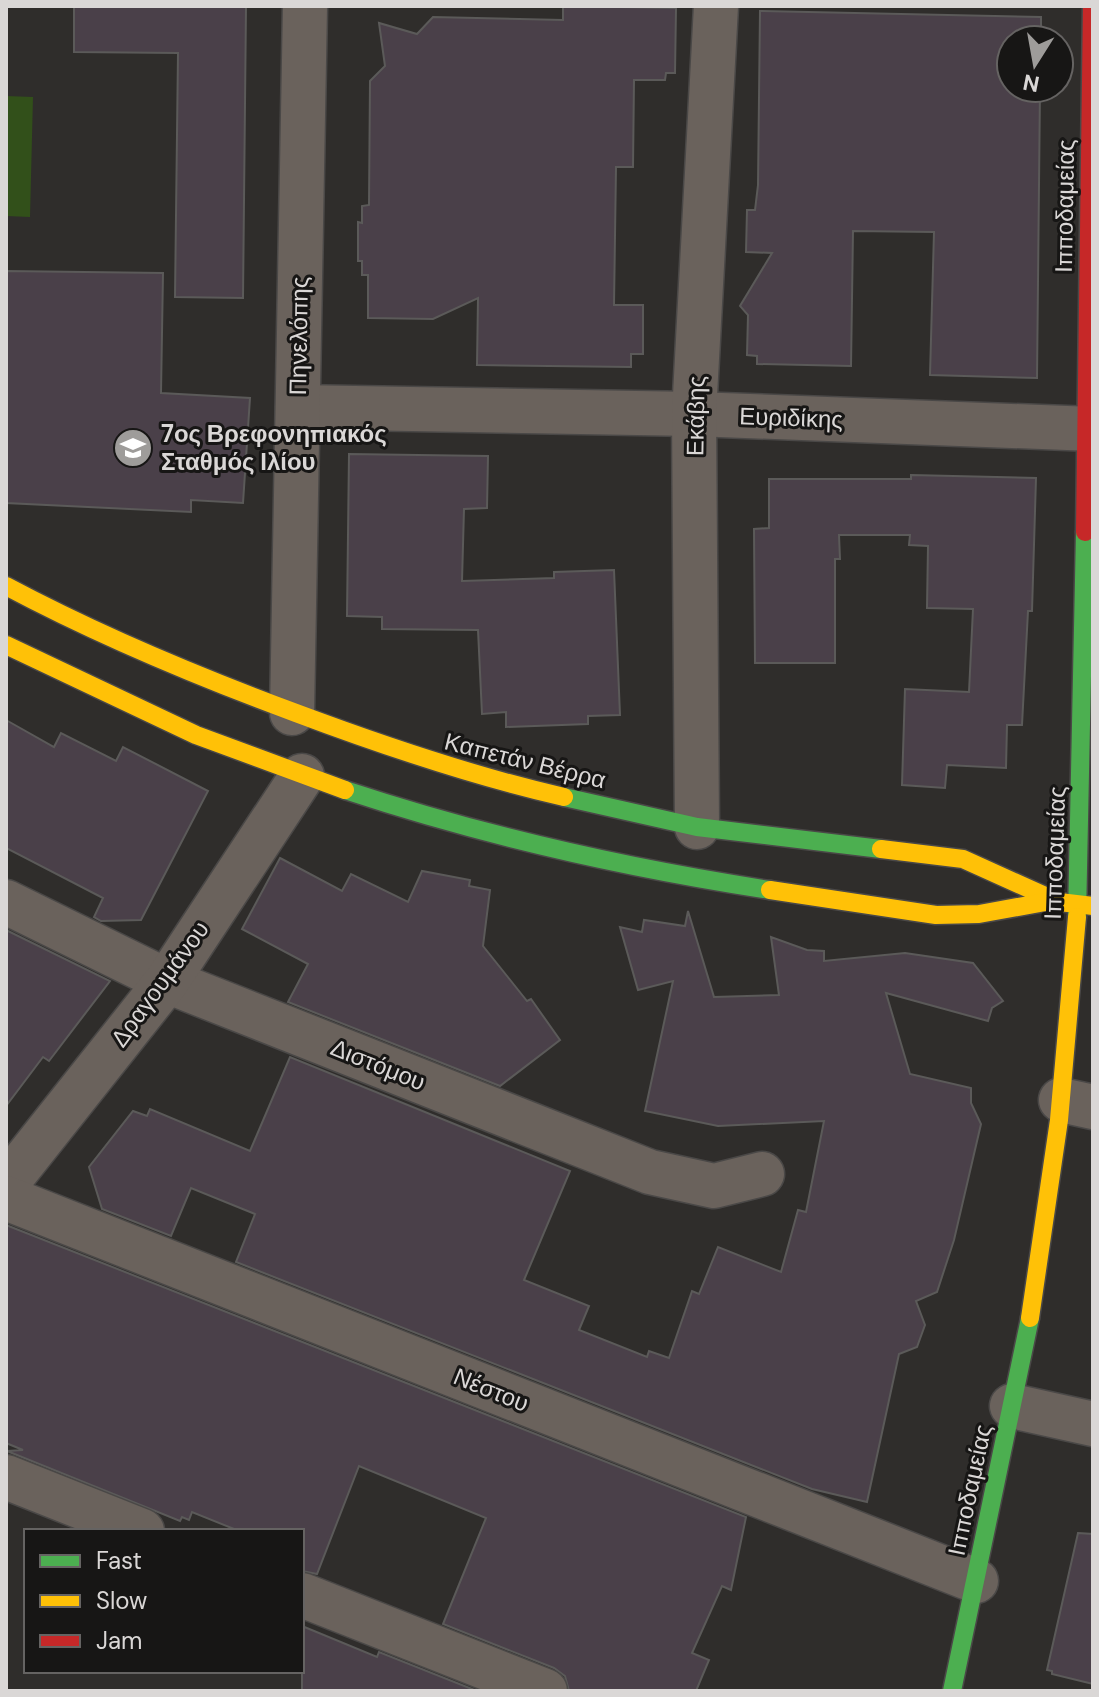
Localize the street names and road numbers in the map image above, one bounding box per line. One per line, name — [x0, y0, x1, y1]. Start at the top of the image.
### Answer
street label: Ιπποδαμείας — [1048, 139, 1081, 273]
street label: Πηνελόπης — [282, 276, 315, 396]
street label: Εκάβης — [679, 376, 712, 456]
street label: Ευριδίκης — [739, 400, 843, 435]
street label: Καπετάν Βέρρα — [441, 726, 609, 796]
street label: Ιπποδαμείας — [1037, 786, 1072, 920]
street label: Δραγουμάνου — [103, 915, 216, 1053]
street label: Διστόμου — [326, 1032, 430, 1098]
street label: Νέστου — [449, 1360, 533, 1419]
street label: Ιπποδαμείας — [940, 1421, 999, 1558]

